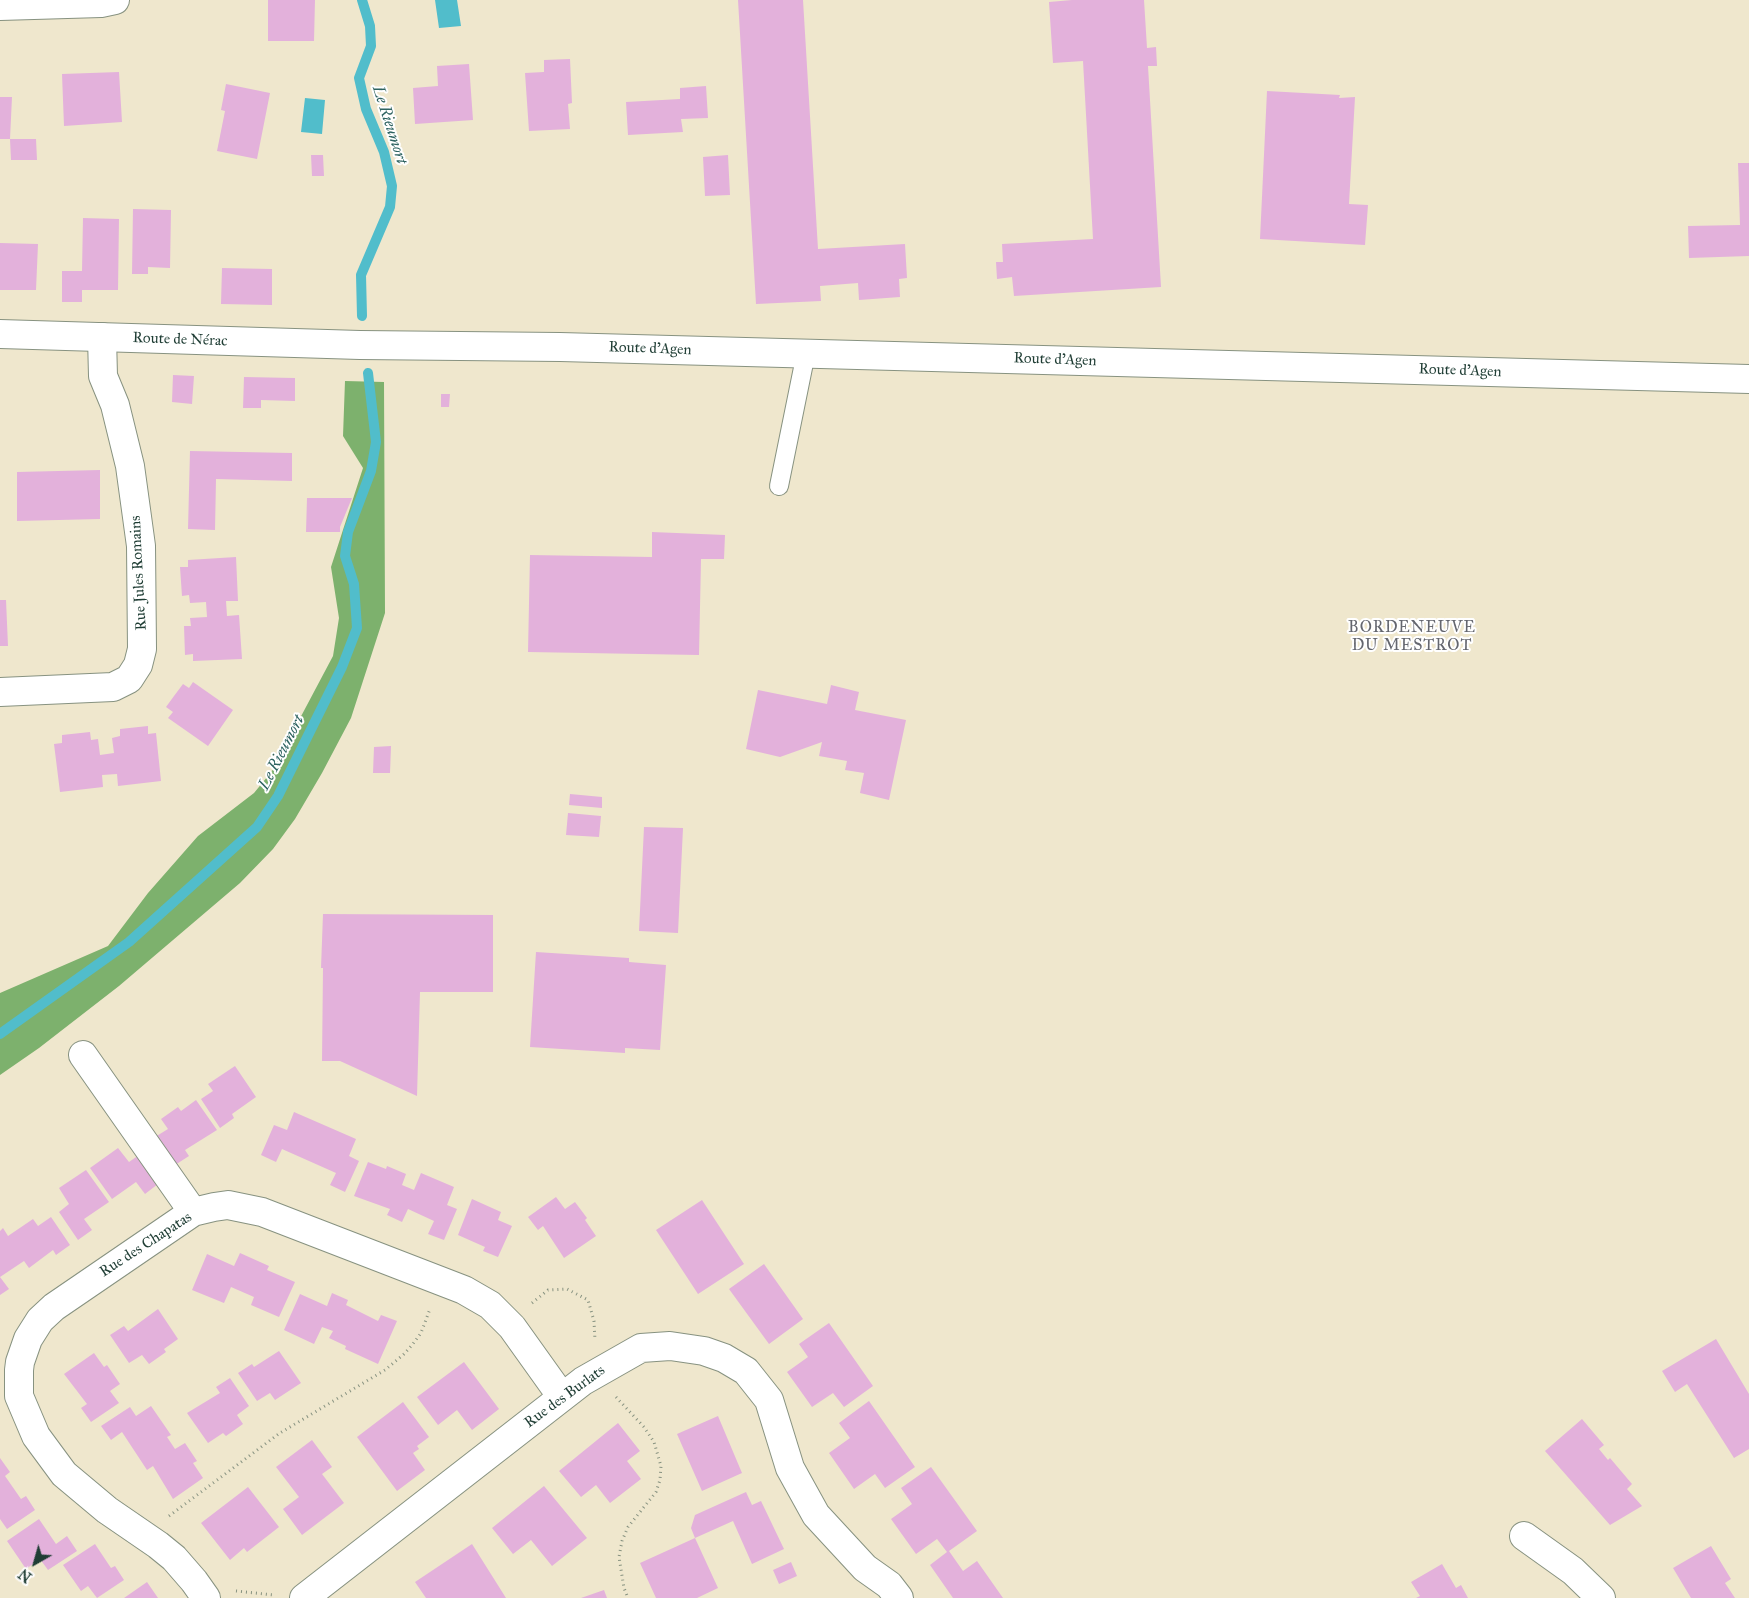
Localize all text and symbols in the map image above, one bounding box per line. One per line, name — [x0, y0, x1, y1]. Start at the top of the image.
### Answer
water label: Le Rieumort — [367, 83, 411, 167]
street label: Route de Nérac — [132, 329, 228, 351]
street label: Route d'Agen — [608, 339, 692, 359]
street label: Route d'Agen — [1013, 350, 1097, 370]
street label: Route d'Agen — [1418, 361, 1502, 381]
street label: Rue Jules Romains — [127, 515, 151, 631]
district label: BORDENEUVE DU MESTROT — [1347, 618, 1477, 656]
water label: Le Rieumort — [255, 712, 309, 794]
street label: Rue des Chapatas — [97, 1209, 195, 1281]
street label: Rue des Burlats — [521, 1362, 609, 1432]
north arrow — [10, 1538, 60, 1588]
text: N — [16, 1565, 35, 1586]

